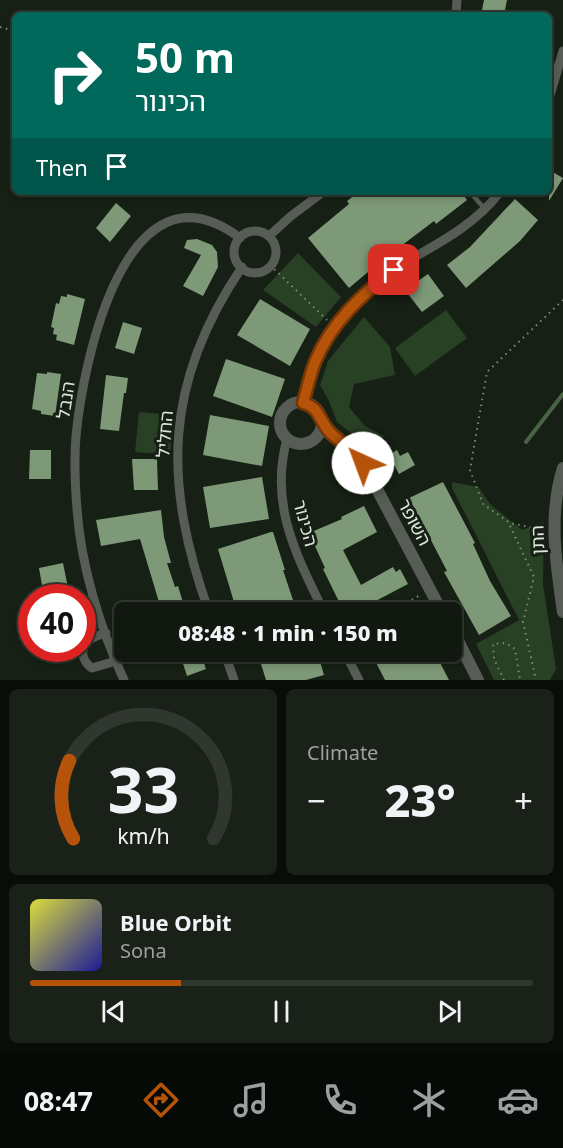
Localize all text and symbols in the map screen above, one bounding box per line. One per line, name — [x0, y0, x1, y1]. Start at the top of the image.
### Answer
text: 50 m — [135, 28, 235, 85]
icon: right — [36, 36, 114, 114]
text: הכינור — [135, 82, 206, 119]
icon: arrive — [100, 150, 133, 183]
text: Then — [36, 152, 88, 182]
pin — [368, 244, 419, 295]
icon: arrive — [377, 253, 410, 286]
street label: הנבל — [50, 379, 80, 421]
street label: החליל — [150, 409, 178, 459]
position arrow — [331, 431, 395, 495]
street label: השופר — [393, 494, 437, 550]
street label: הכינור — [288, 497, 324, 549]
street label: התן — [524, 525, 550, 555]
speed limit sign: 40 — [18, 584, 96, 662]
text: 08:48 · 1 min · 150 m — [178, 617, 398, 647]
text: Climate — [307, 739, 378, 766]
text: 33 — [107, 746, 179, 831]
text: 23° — [384, 769, 456, 830]
text: − — [307, 778, 326, 823]
text: + — [514, 778, 533, 823]
text: km/h — [117, 821, 169, 850]
text: Blue Orbit — [120, 907, 232, 937]
text: Sona — [120, 937, 167, 964]
icon: previous — [97, 995, 130, 1028]
icon: pause — [265, 995, 298, 1028]
icon: next — [433, 995, 466, 1028]
icon: directions — [140, 1079, 182, 1121]
icon: music — [230, 1079, 272, 1121]
icon: phone — [319, 1079, 361, 1121]
icon: climate — [408, 1079, 450, 1121]
icon: car — [497, 1079, 539, 1121]
text: 08:47 — [24, 1082, 93, 1119]

